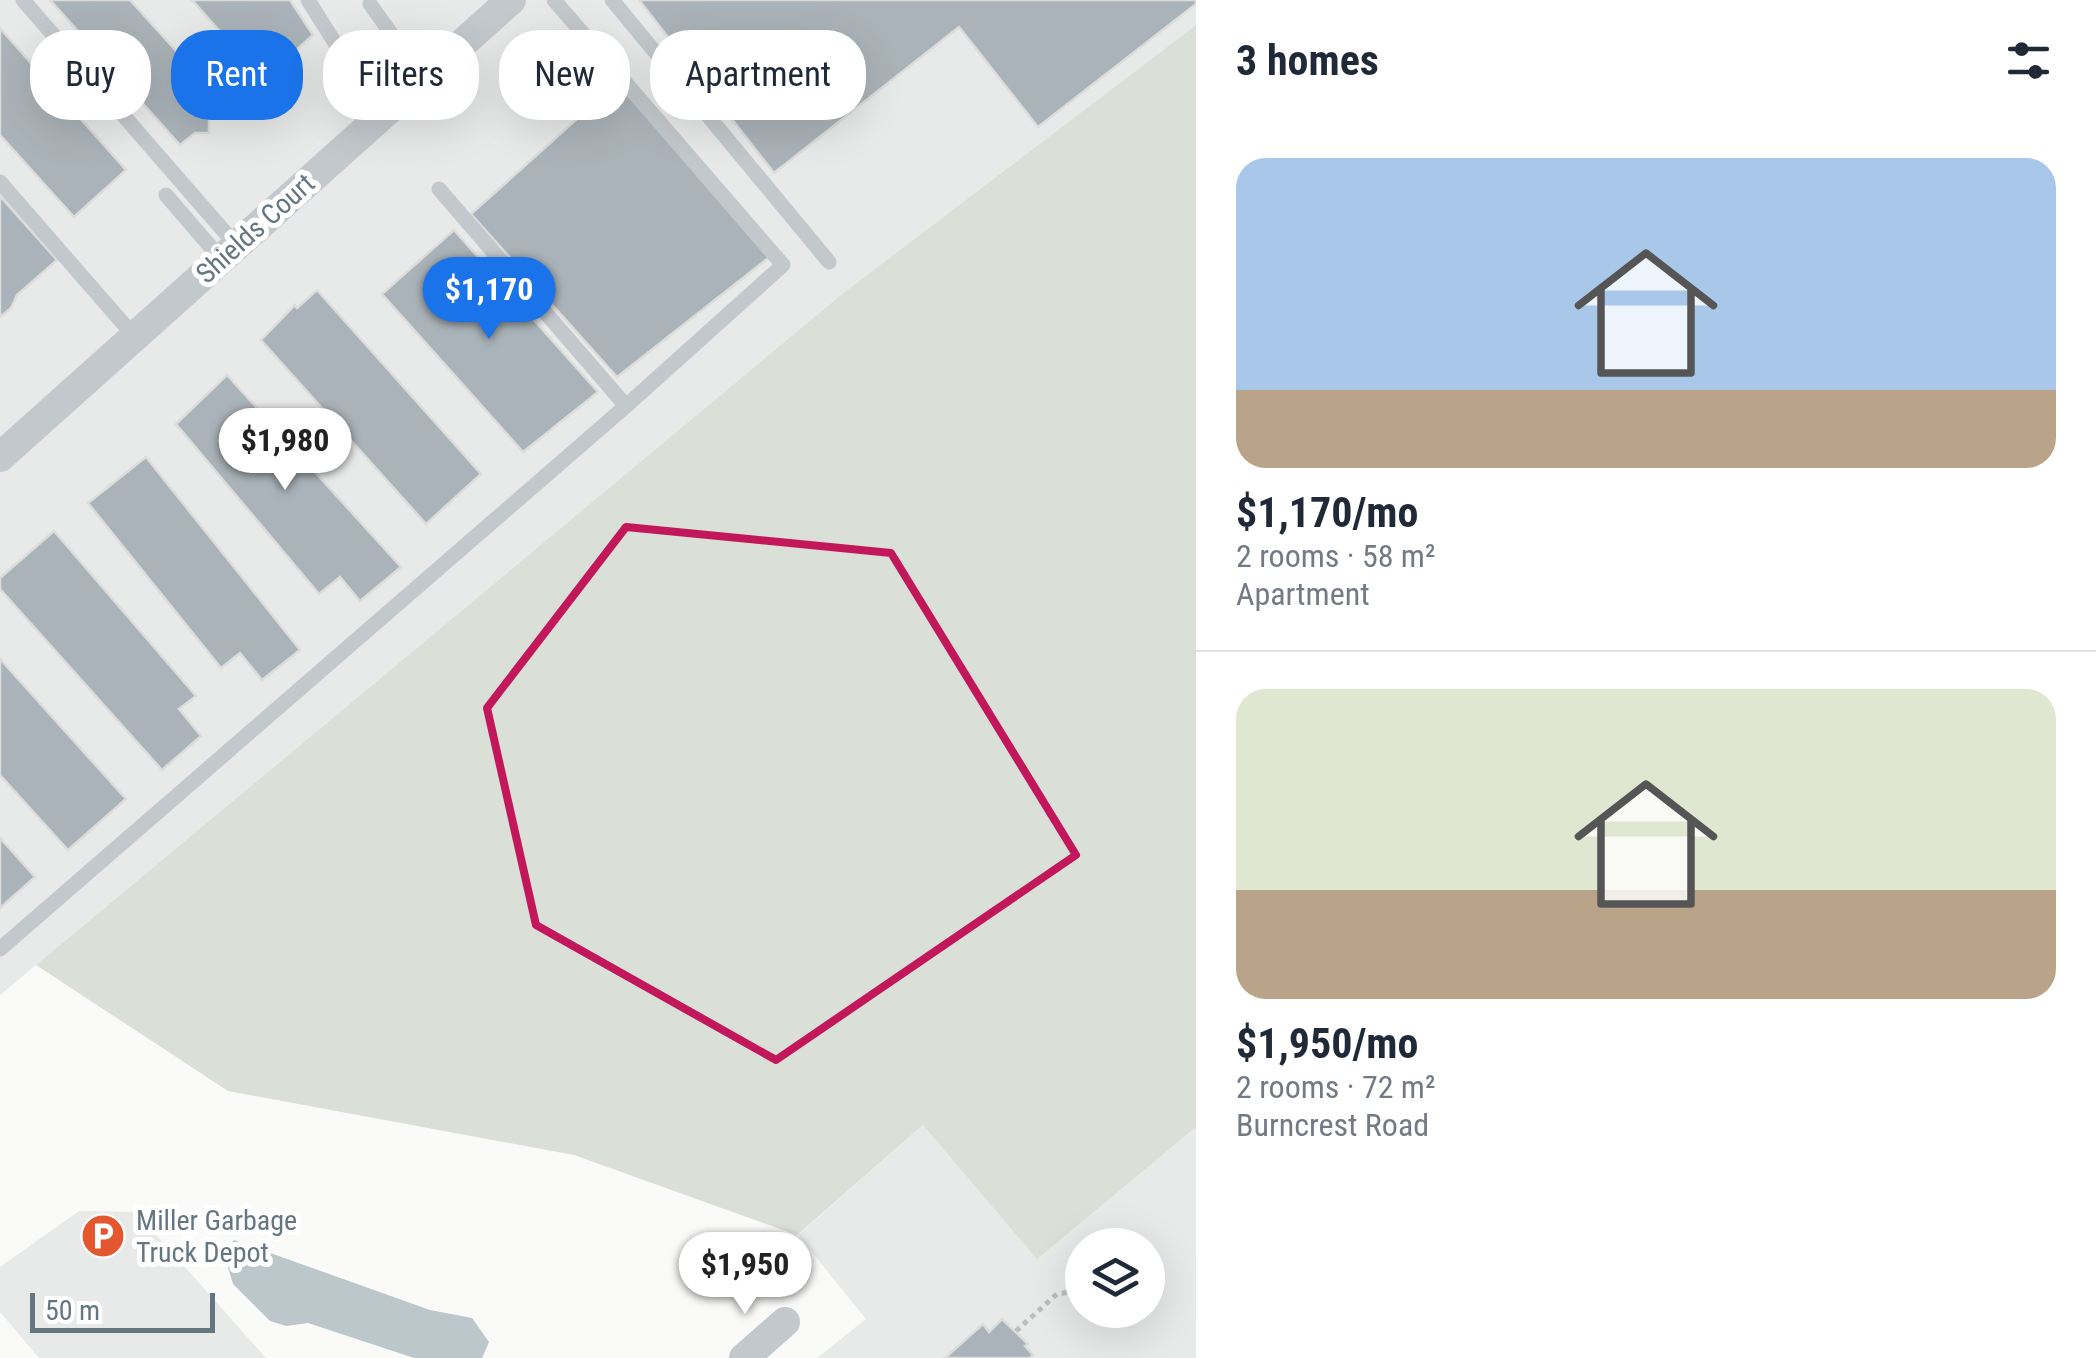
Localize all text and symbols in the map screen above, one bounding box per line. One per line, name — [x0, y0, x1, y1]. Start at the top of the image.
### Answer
chip: Buy — [30, 30, 151, 120]
chip: Rent — [171, 30, 303, 120]
chip: Filters — [323, 30, 479, 120]
chip: New — [499, 30, 630, 120]
chip: Apartment — [650, 30, 866, 120]
icon: filters — [2001, 33, 2056, 88]
text: 3 homes — [1236, 36, 1379, 85]
street label: Shields Court — [189, 167, 321, 290]
icon: home — [1556, 223, 1736, 403]
pin: $1,170 — [408, 257, 570, 342]
text: $1,170 — [445, 270, 533, 308]
pin: $1,980 — [204, 408, 366, 493]
text: $1,980 — [241, 421, 329, 459]
text: $1,170/mo — [1236, 488, 1418, 537]
text: 2 rooms · 58 m² — [1236, 537, 1435, 575]
text: Apartment — [1236, 575, 1370, 613]
icon: home — [1556, 754, 1736, 934]
text: $1,950/mo — [1236, 1019, 1418, 1068]
text: 2 rooms · 72 m² — [1236, 1068, 1435, 1106]
text: Burncrest Road — [1236, 1106, 1429, 1144]
place label: Miller Garbage Truck Depot — [136, 1204, 297, 1269]
parking icon: Miller Garbage Truck Depot — [80, 1213, 126, 1259]
map controls — [1065, 1228, 1165, 1328]
button: layers — [1065, 1228, 1165, 1328]
pin: $1,950 — [664, 1232, 826, 1317]
text: $1,950 — [701, 1245, 789, 1283]
scale bar — [30, 1288, 215, 1332]
text: 50 m — [45, 1294, 100, 1327]

